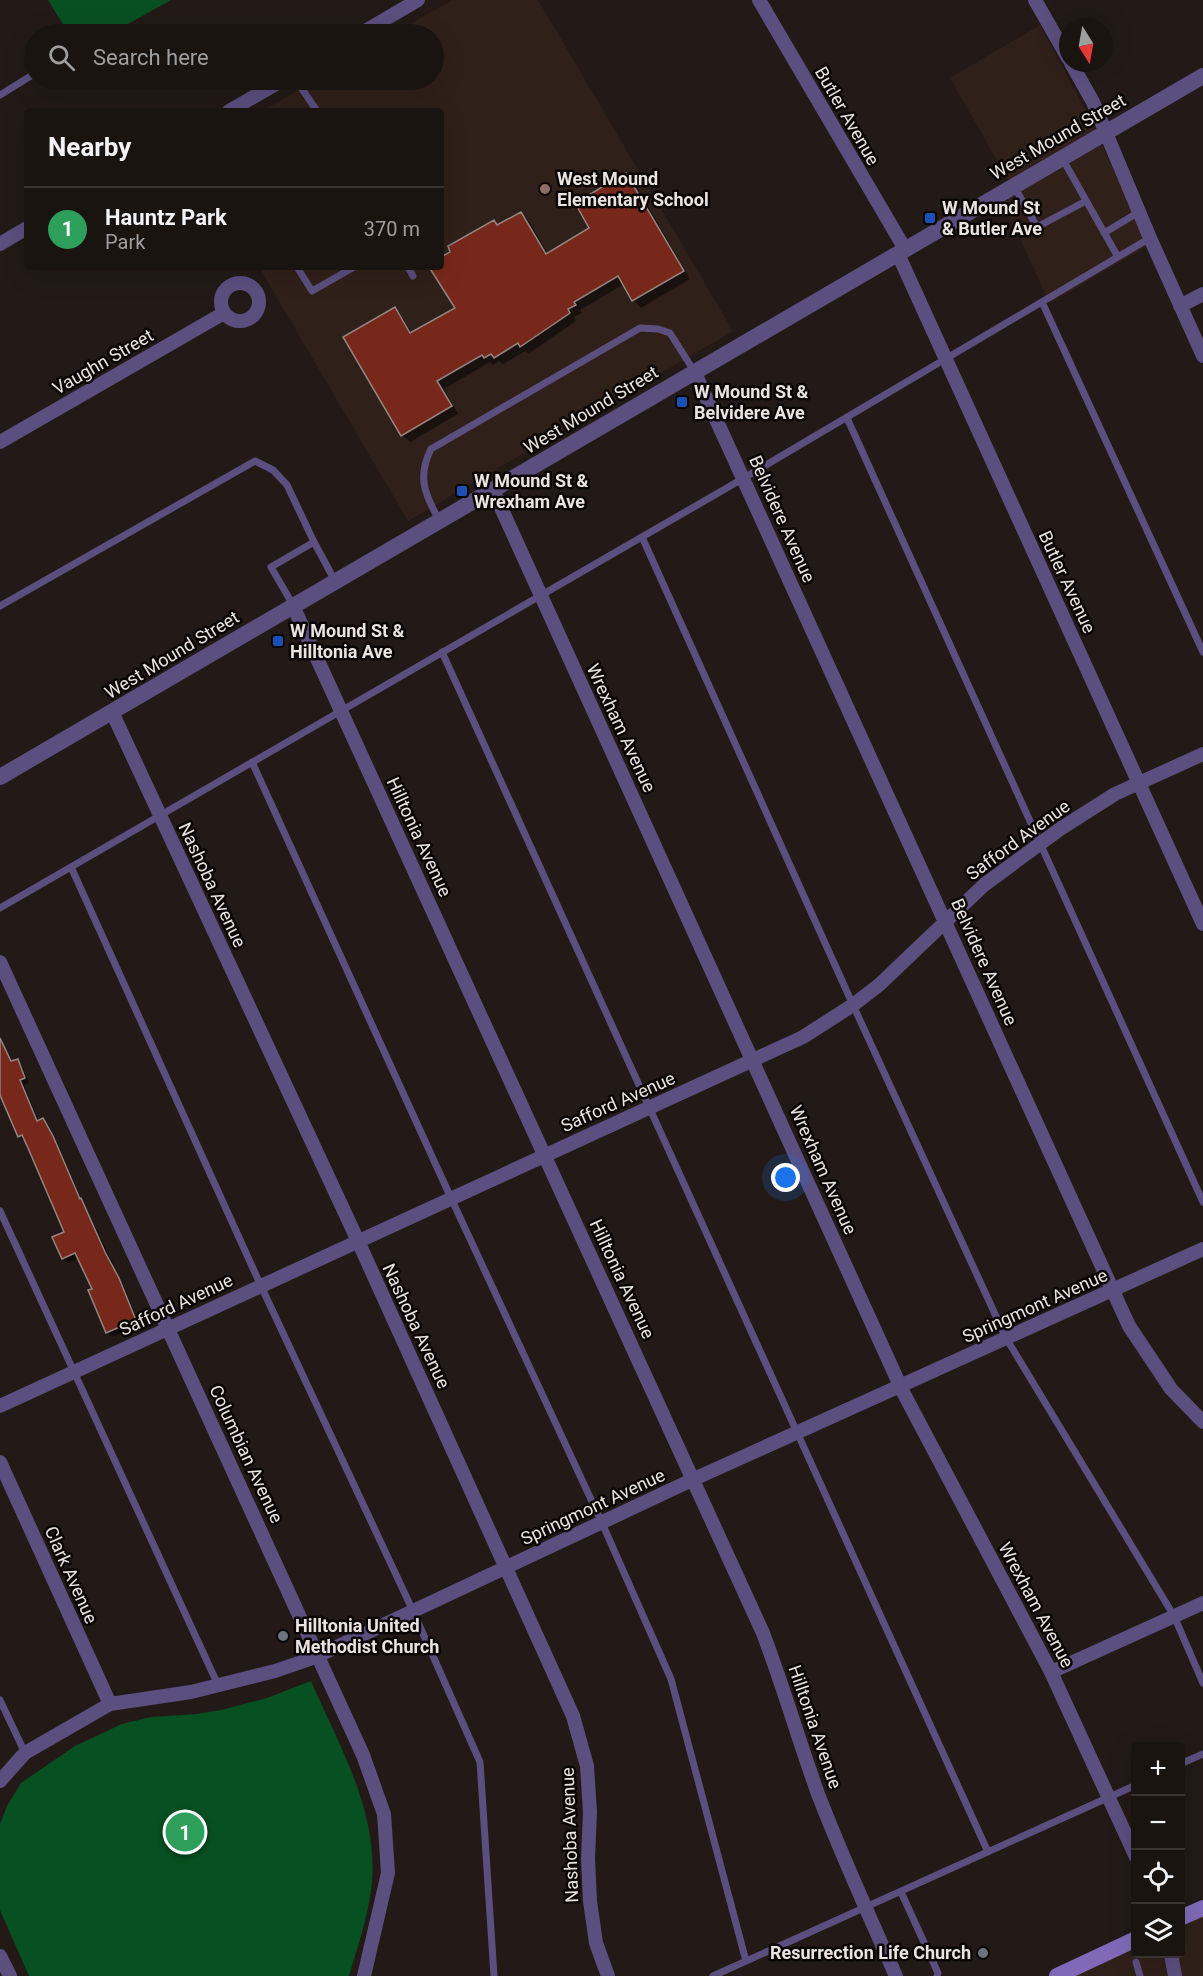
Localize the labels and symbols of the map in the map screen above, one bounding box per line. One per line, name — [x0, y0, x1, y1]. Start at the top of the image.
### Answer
north arrow — [1059, 18, 1113, 72]
street label: Butler Avenue — [811, 63, 884, 169]
street label: West Mound Street — [986, 89, 1129, 184]
place label: West Mound Elementary School — [557, 168, 709, 210]
marker: West Mound Elementary School — [538, 182, 552, 196]
place label: W Mound St & Butler Ave — [942, 197, 1042, 239]
marker: W Mound St & Butler Ave — [923, 211, 937, 225]
street label: Vaughn Street — [49, 324, 157, 399]
street label: West Mound Street — [520, 361, 662, 458]
place label: W Mound St & Belvidere Ave — [694, 381, 809, 423]
marker: W Mound St & Belvidere Ave — [675, 395, 689, 409]
street label: Belvidere Avenue — [745, 452, 820, 586]
place label: W Mound St & Wrexham Ave — [474, 470, 589, 512]
marker: W Mound St & Wrexham Ave — [455, 484, 469, 498]
street label: Butler Avenue — [1035, 527, 1100, 636]
street label: West Mound Street — [101, 606, 243, 703]
place label: W Mound St & Hilltonia Ave — [290, 620, 405, 662]
marker: W Mound St & Hilltonia Ave — [271, 634, 285, 648]
street label: Wrexham Avenue — [583, 660, 660, 795]
street label: Hilltonia Avenue — [383, 774, 456, 900]
street label: Safford Avenue — [962, 795, 1073, 884]
street label: Nashoba Avenue — [174, 819, 251, 951]
street label: Belvidere Avenue — [947, 895, 1022, 1029]
street label: Safford Avenue — [557, 1067, 678, 1136]
street label: Wrexham Avenue — [786, 1102, 861, 1238]
your location — [771, 1163, 800, 1192]
street label: Hilltonia Avenue — [586, 1216, 659, 1342]
street label: Nashoba Avenue — [378, 1260, 455, 1392]
street label: Springmont Avenue — [959, 1264, 1111, 1347]
street label: Safford Avenue — [116, 1269, 236, 1340]
street label: Columbian Avenue — [205, 1382, 288, 1526]
street label: Springmont Avenue — [517, 1464, 668, 1549]
street label: Clark Avenue — [41, 1523, 102, 1627]
street label: Wrexham Avenue — [995, 1538, 1078, 1671]
place label: Hilltonia United Methodist Church — [295, 1615, 439, 1657]
marker: Hilltonia United Methodist Church — [276, 1629, 290, 1643]
street label: Hilltonia Avenue — [784, 1662, 846, 1791]
street label: Nashoba Avenue — [557, 1767, 582, 1903]
pin: 1 — [166, 1810, 204, 1854]
place label: Resurrection Life Church — [770, 1942, 971, 1963]
marker: Resurrection Life Church — [976, 1946, 990, 1960]

